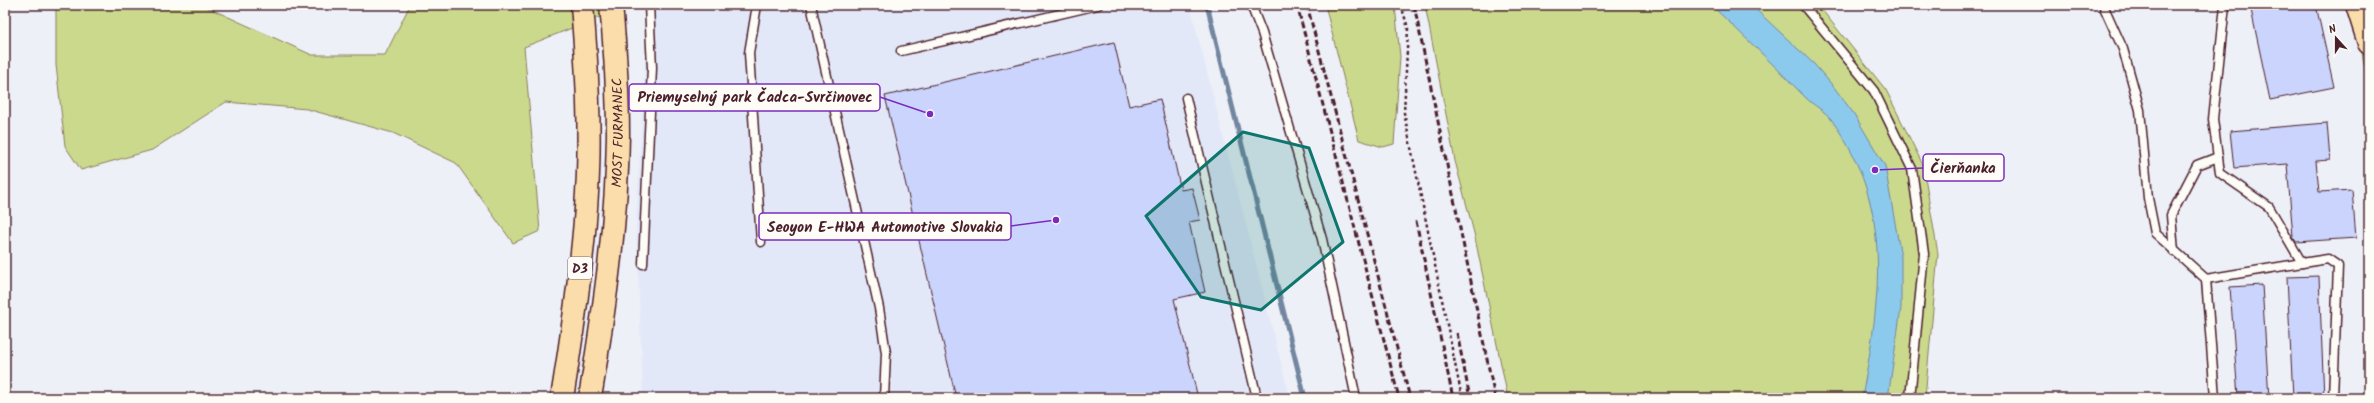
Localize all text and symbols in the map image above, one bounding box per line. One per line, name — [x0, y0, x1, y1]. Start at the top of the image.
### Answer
north arrow — [2316, 18, 2356, 58]
text: N — [2326, 20, 2339, 39]
street label: MOST FURMANEC — [606, 77, 630, 188]
callout: Priemyselný park Čadca-Svrčinovec — [629, 84, 880, 111]
text: Priemyselný park Čadca-Svrčinovec — [637, 86, 873, 110]
callout: Čierňanka — [1923, 154, 2004, 181]
text: Čierňanka — [1930, 157, 1996, 181]
callout: Seoyon E-HWA Automotive Slovakia — [759, 213, 1011, 240]
text: Seoyon E-HWA Automotive Slovakia — [767, 216, 1003, 240]
road number: D3 — [568, 257, 592, 279]

